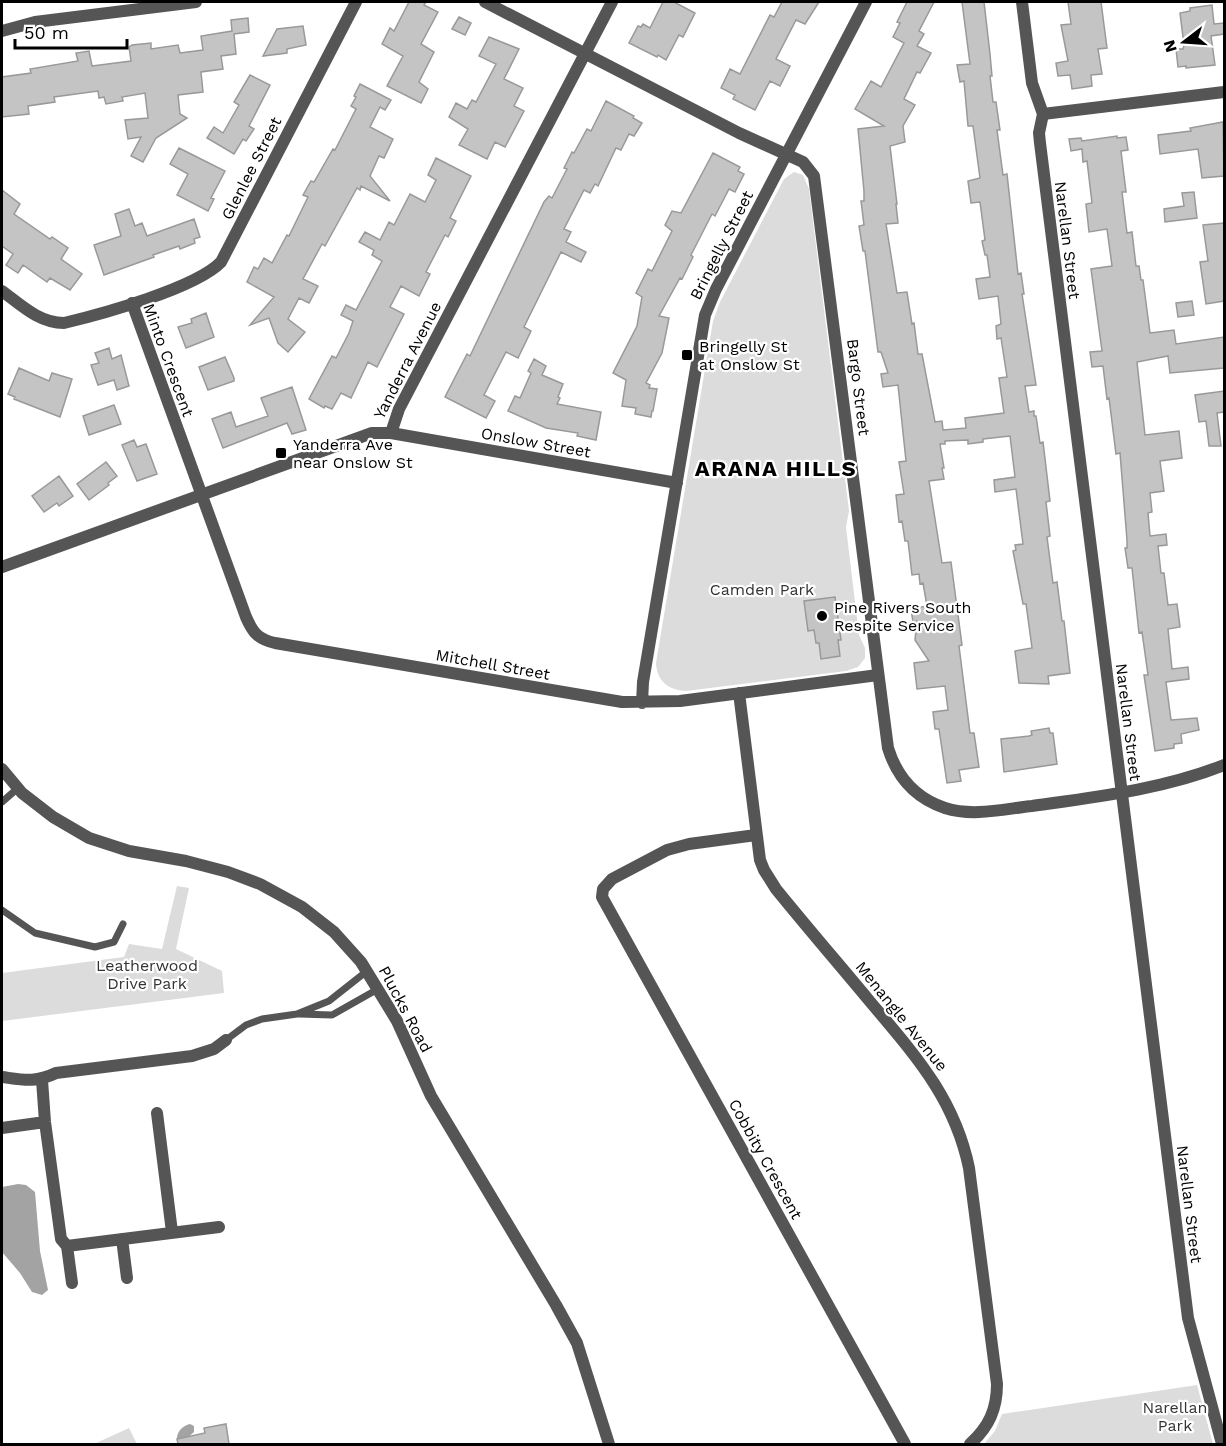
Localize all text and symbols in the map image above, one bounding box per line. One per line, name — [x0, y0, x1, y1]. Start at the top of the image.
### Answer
scale bar — [15, 12, 128, 50]
north arrow — [1154, 12, 1214, 72]
text: 50 m — [24, 22, 69, 43]
text: N — [1159, 38, 1181, 55]
street label: Glenlee Street — [217, 113, 286, 223]
street label: Narellan Street — [1051, 180, 1084, 300]
street label: Bringelly Street — [686, 187, 757, 303]
street label: Yanderra Avenue — [370, 298, 445, 422]
street label: Minto Crescent — [139, 301, 198, 420]
place label: Bringelly St at Onslow St — [699, 337, 800, 374]
street label: Bargo Street — [843, 338, 874, 437]
marker: Bringelly St at Onslow St — [680, 348, 694, 362]
street label: Onslow Street — [480, 423, 593, 462]
place label: Yanderra Ave near Onslow St — [293, 435, 413, 472]
marker: Yanderra Ave near Onslow St — [274, 446, 288, 460]
district label: ARANA HILLS — [695, 456, 857, 481]
park label: Camden Park — [710, 580, 814, 599]
place label: Pine Rivers South Respite Service — [834, 598, 971, 635]
marker: Pine Rivers South Respite Service — [815, 609, 829, 623]
street label: Mitchell Street — [434, 645, 552, 684]
street label: Narellan Street — [1112, 662, 1145, 782]
park label: Leatherwood Drive Park — [96, 956, 198, 993]
street label: Menangle Avenue — [852, 958, 952, 1075]
street label: Plucks Road — [375, 963, 436, 1056]
street label: Cobbity Crescent — [725, 1096, 807, 1223]
street label: Narellan Street — [1173, 1144, 1206, 1264]
park label: Narellan Park — [1143, 1398, 1207, 1435]

